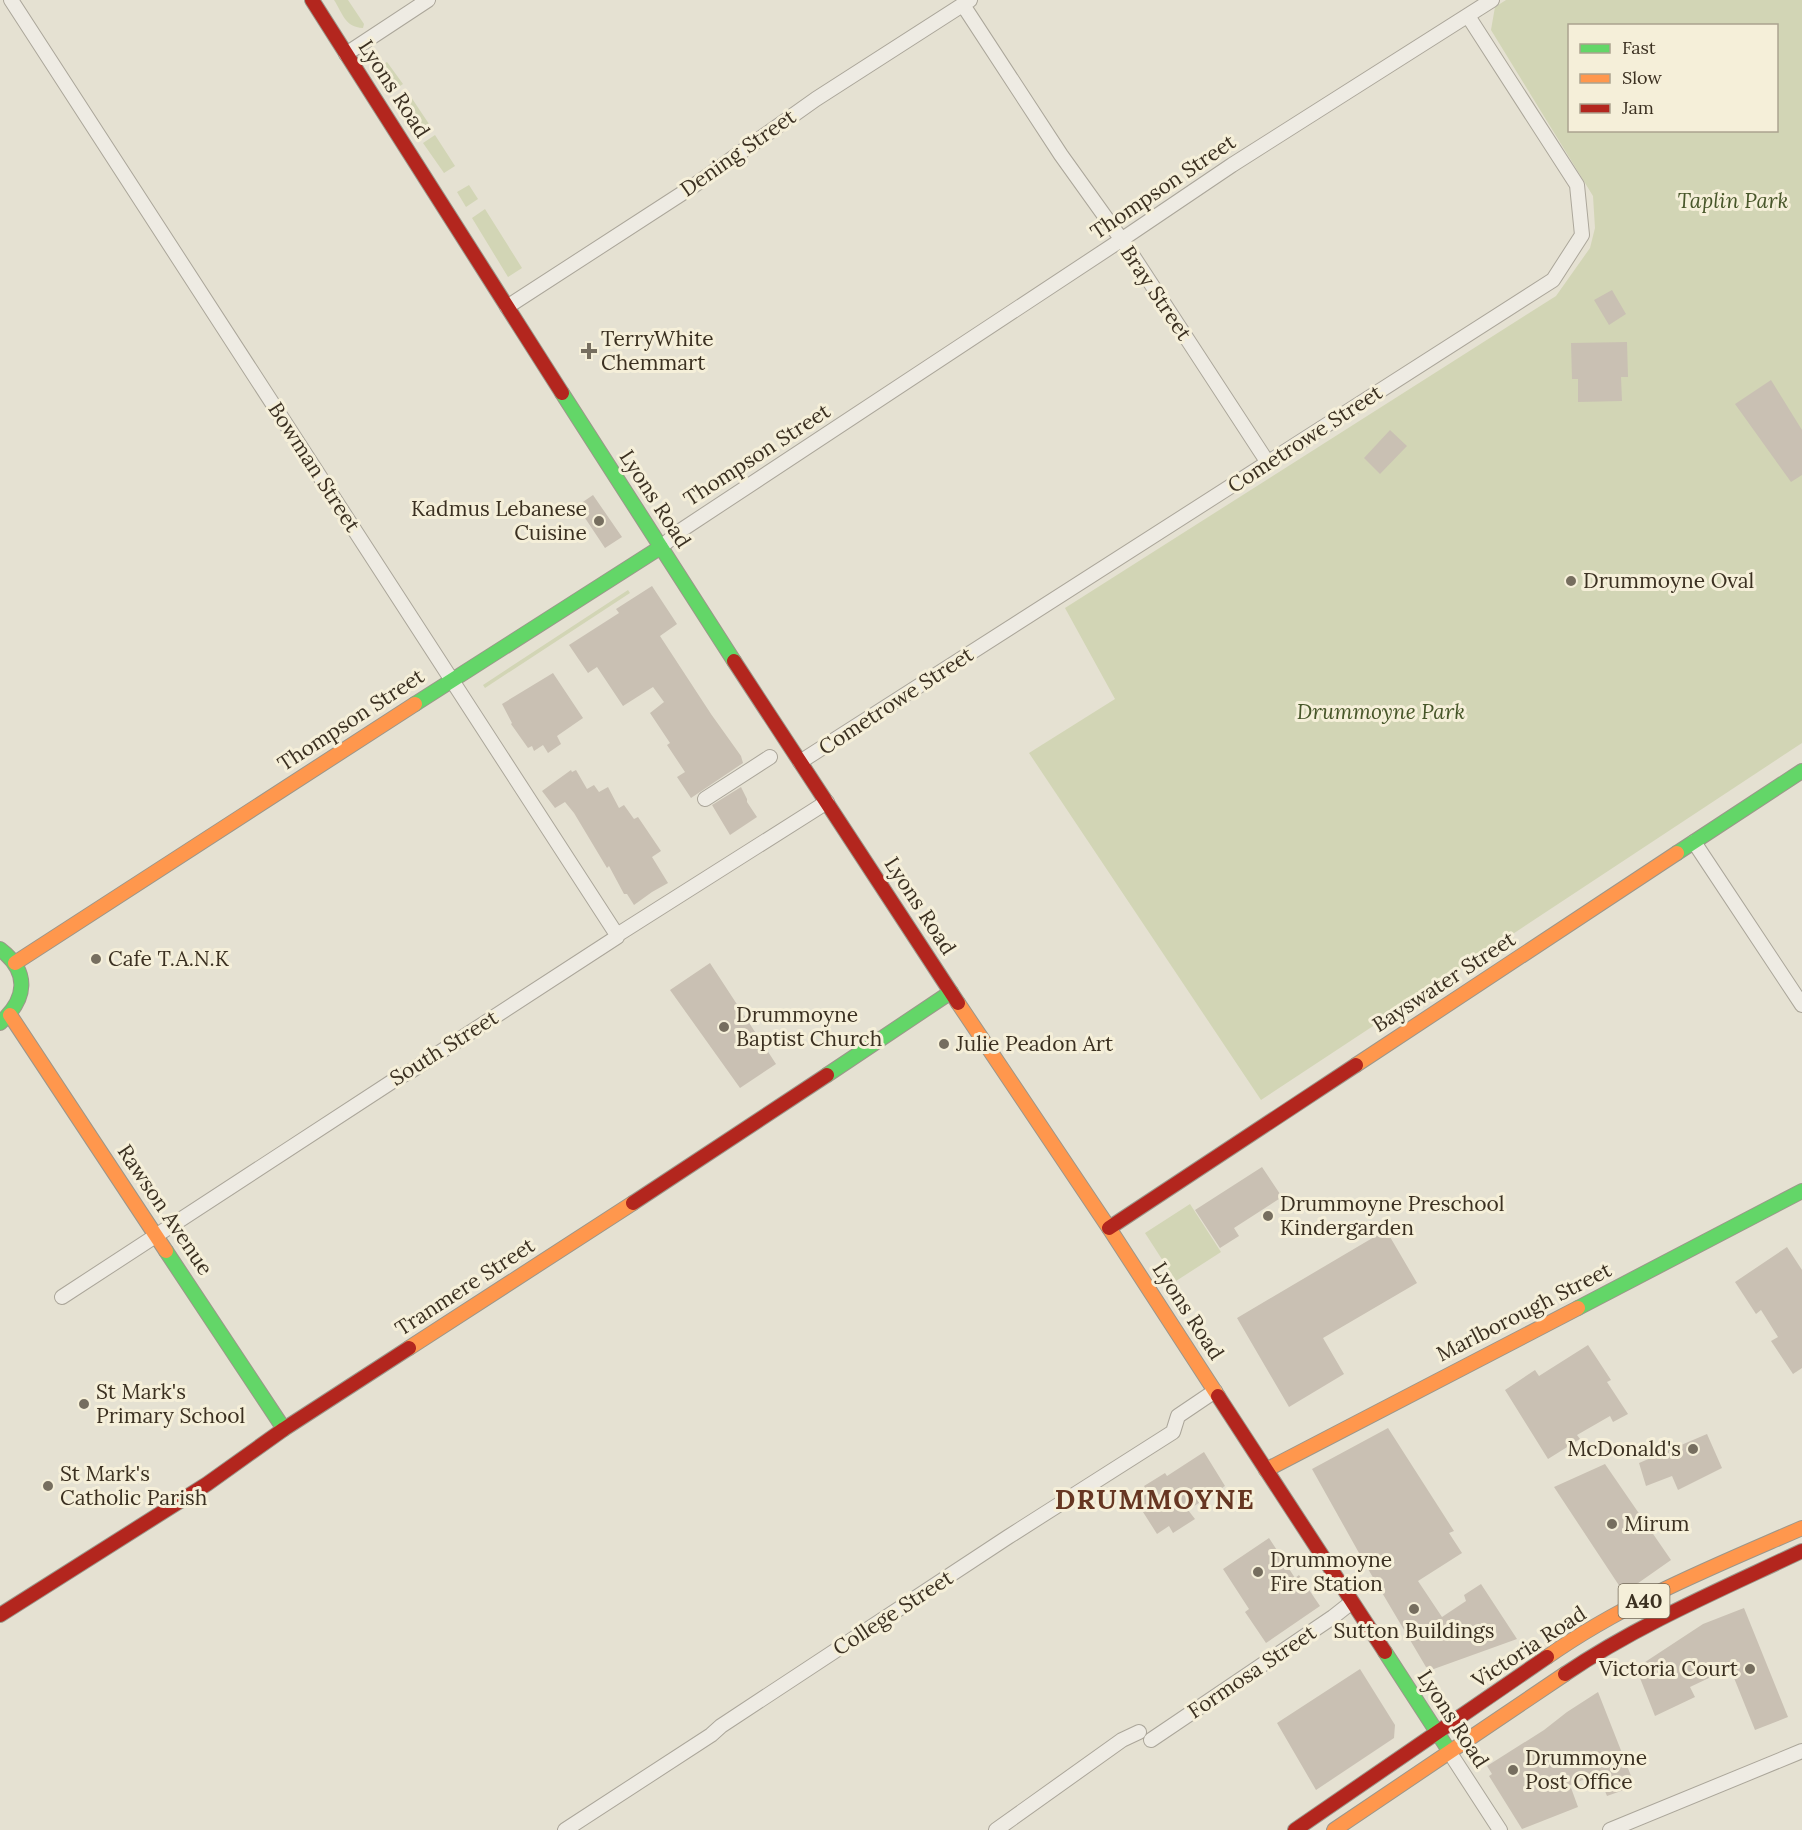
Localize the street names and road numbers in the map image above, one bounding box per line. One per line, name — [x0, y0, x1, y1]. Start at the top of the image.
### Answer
street label: Lyons Road — [353, 35, 436, 143]
street label: Dening Street — [675, 102, 802, 202]
street label: Thompson Street — [1085, 128, 1241, 245]
street label: Bray Street — [1115, 240, 1198, 346]
street label: Cometrowe Street — [1222, 378, 1388, 499]
street label: Bowman Street — [262, 397, 367, 537]
street label: Thompson Street — [678, 397, 836, 512]
street label: Lyons Road — [614, 445, 697, 553]
street label: Cometrowe Street — [813, 640, 979, 761]
street label: Thompson Street — [272, 662, 430, 777]
street label: Lyons Road — [879, 852, 962, 960]
street label: Bayswater Street — [1367, 925, 1521, 1038]
street label: South Street — [385, 1003, 504, 1091]
street label: Rawson Avenue — [112, 1139, 219, 1280]
street label: Tranmere Street — [390, 1231, 540, 1342]
street label: Marlborough Street — [1432, 1255, 1617, 1367]
street label: Lyons Road — [1147, 1257, 1230, 1365]
street label: College Street — [828, 1563, 959, 1661]
road number: A40 — [1618, 1584, 1670, 1618]
street label: Victoria Road — [1466, 1600, 1591, 1694]
street label: Formosa Street — [1182, 1618, 1322, 1725]
street label: Lyons Road — [1412, 1665, 1495, 1773]

